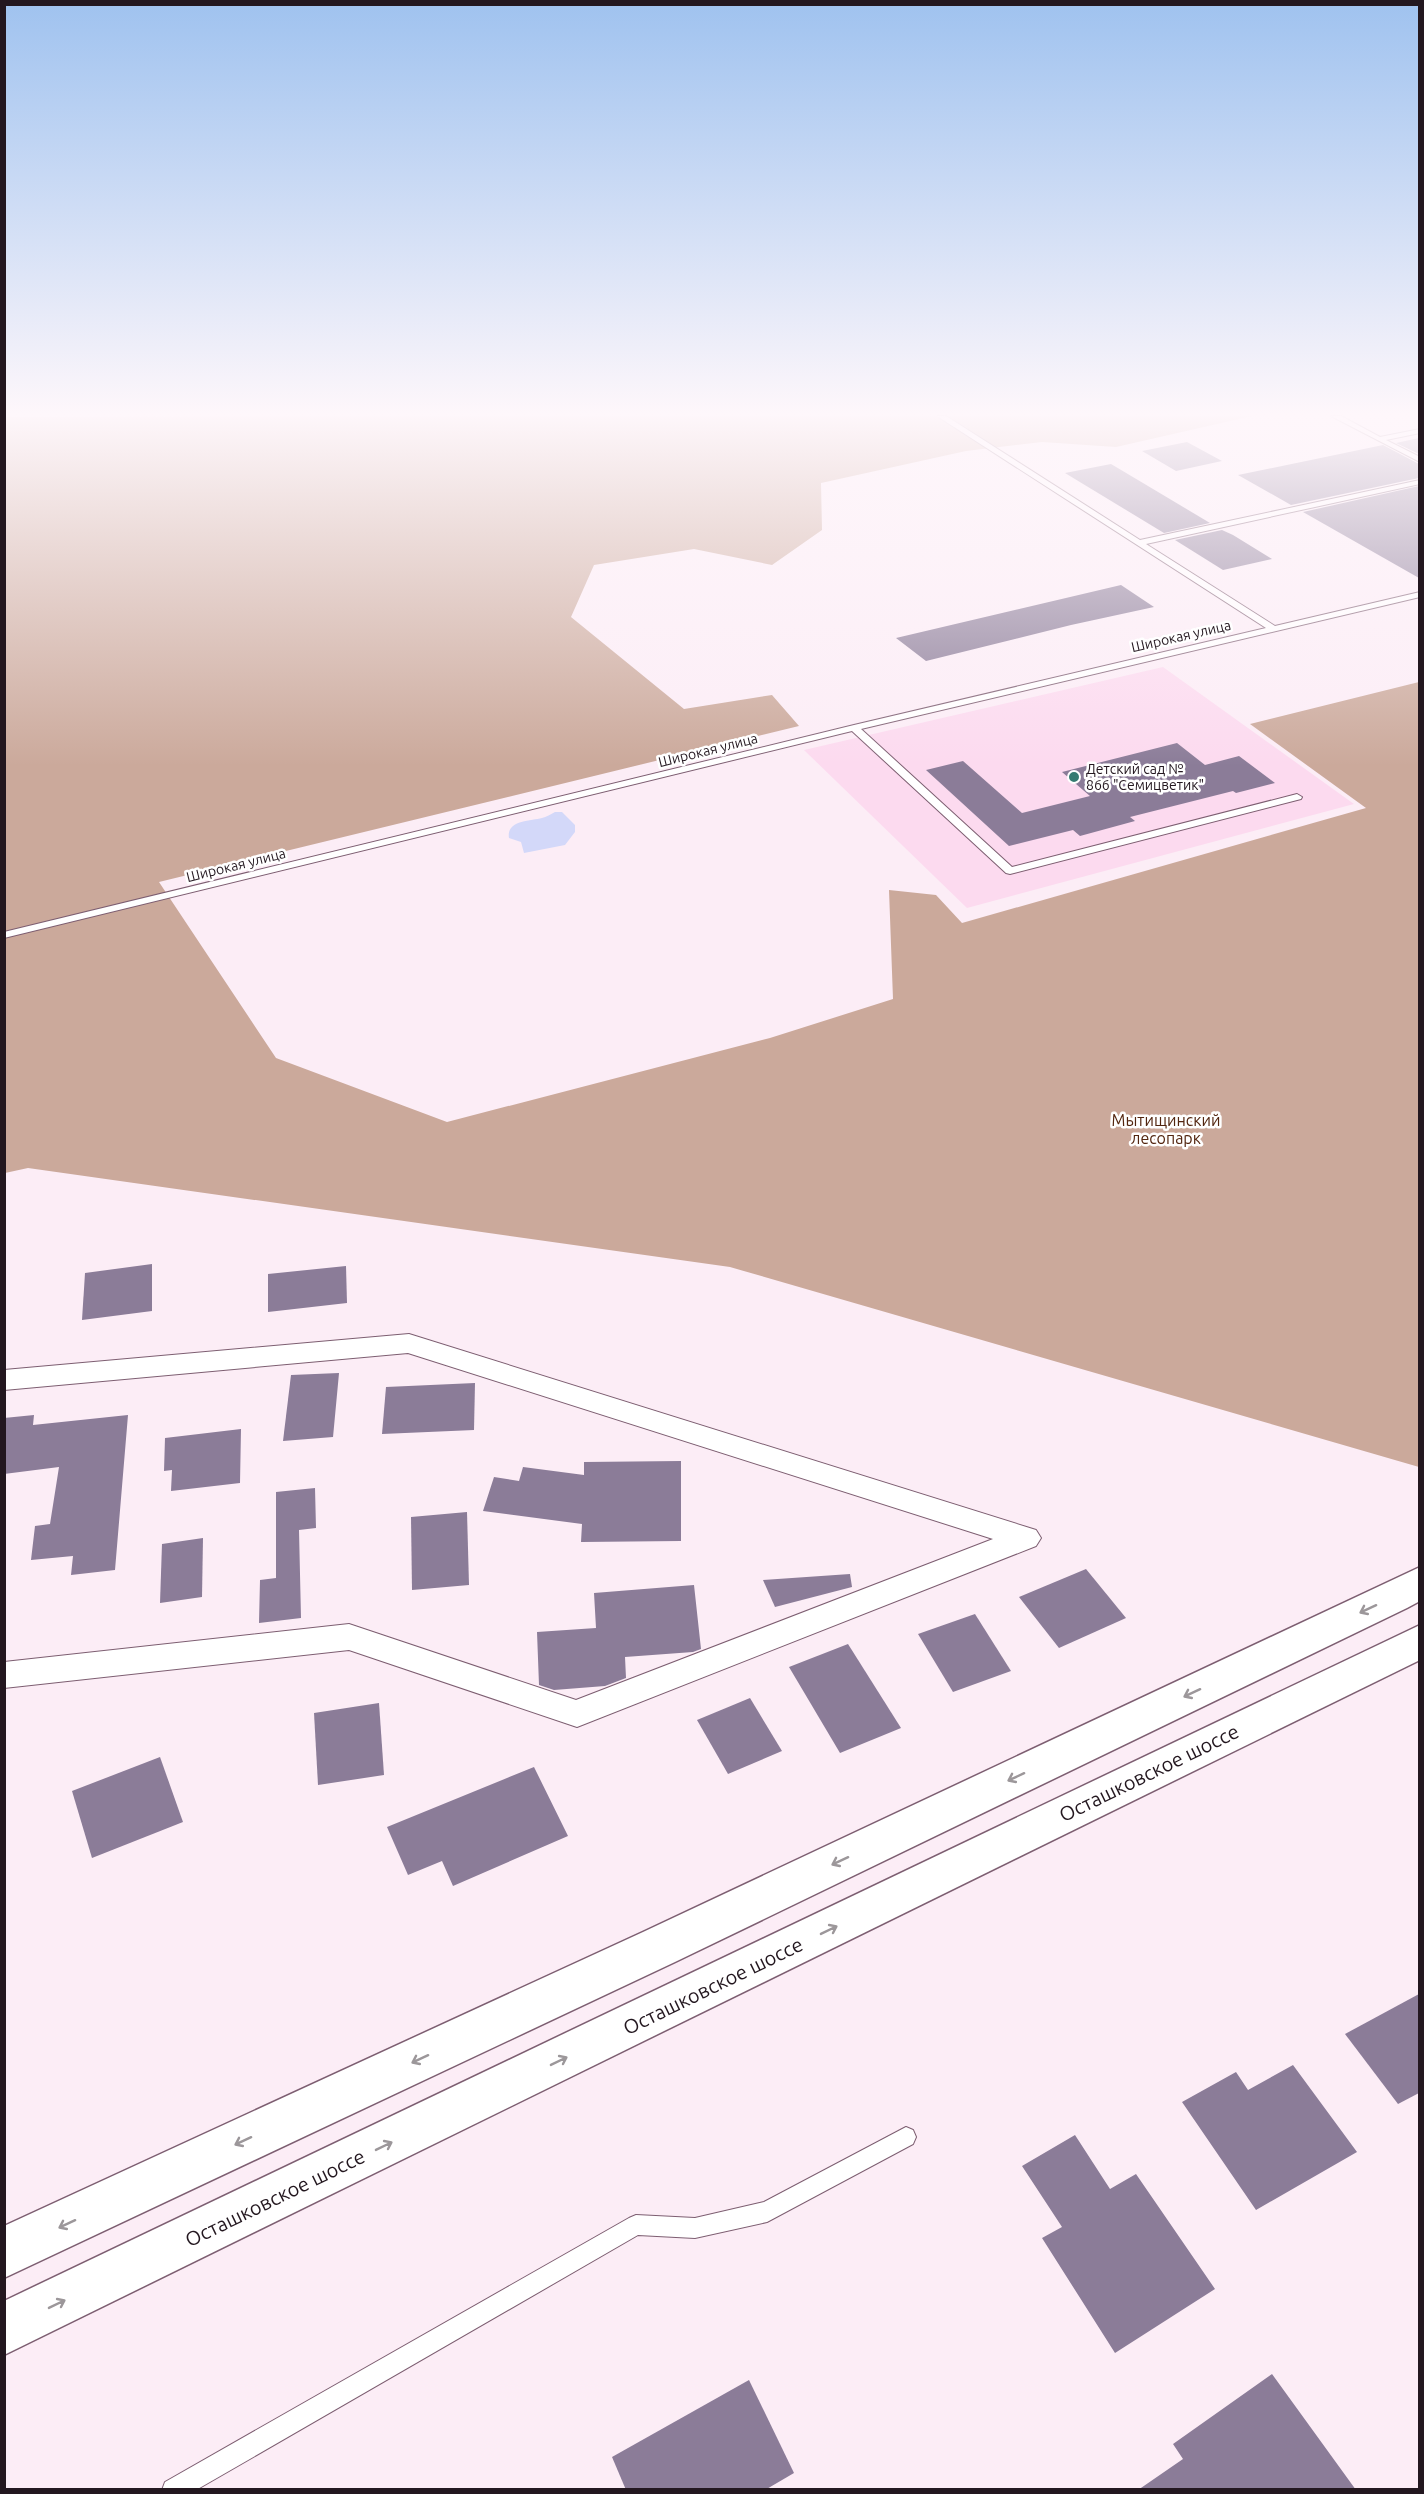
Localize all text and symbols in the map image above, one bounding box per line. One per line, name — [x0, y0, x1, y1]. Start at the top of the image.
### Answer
street label: Широкая улица — [1130, 617, 1232, 655]
street label: Широкая улица — [657, 730, 759, 770]
place label: Детский сад № 866 "Семицветик" — [1086, 761, 1204, 793]
marker: Детский сад № 866 "Семицветик" — [1067, 770, 1081, 784]
street label: Широкая улица — [185, 845, 287, 885]
park label: Мытищинский лесопарк — [1112, 1111, 1220, 1147]
one-way arrow — [1359, 1604, 1377, 1616]
one-way arrow — [1183, 1688, 1201, 1700]
street label: Осташковское шоссе — [1055, 1719, 1242, 1826]
one-way arrow — [1007, 1772, 1025, 1784]
one-way arrow — [831, 1855, 849, 1867]
one-way arrow — [820, 1923, 838, 1935]
street label: Осташковское шоссе — [619, 1932, 806, 2039]
one-way arrow — [411, 2053, 429, 2065]
one-way arrow — [550, 2054, 568, 2066]
one-way arrow — [235, 2136, 253, 2148]
one-way arrow — [374, 2139, 392, 2151]
street label: Осташковское шоссе — [181, 2144, 368, 2251]
one-way arrow — [58, 2218, 76, 2230]
one-way arrow — [48, 2297, 66, 2309]

